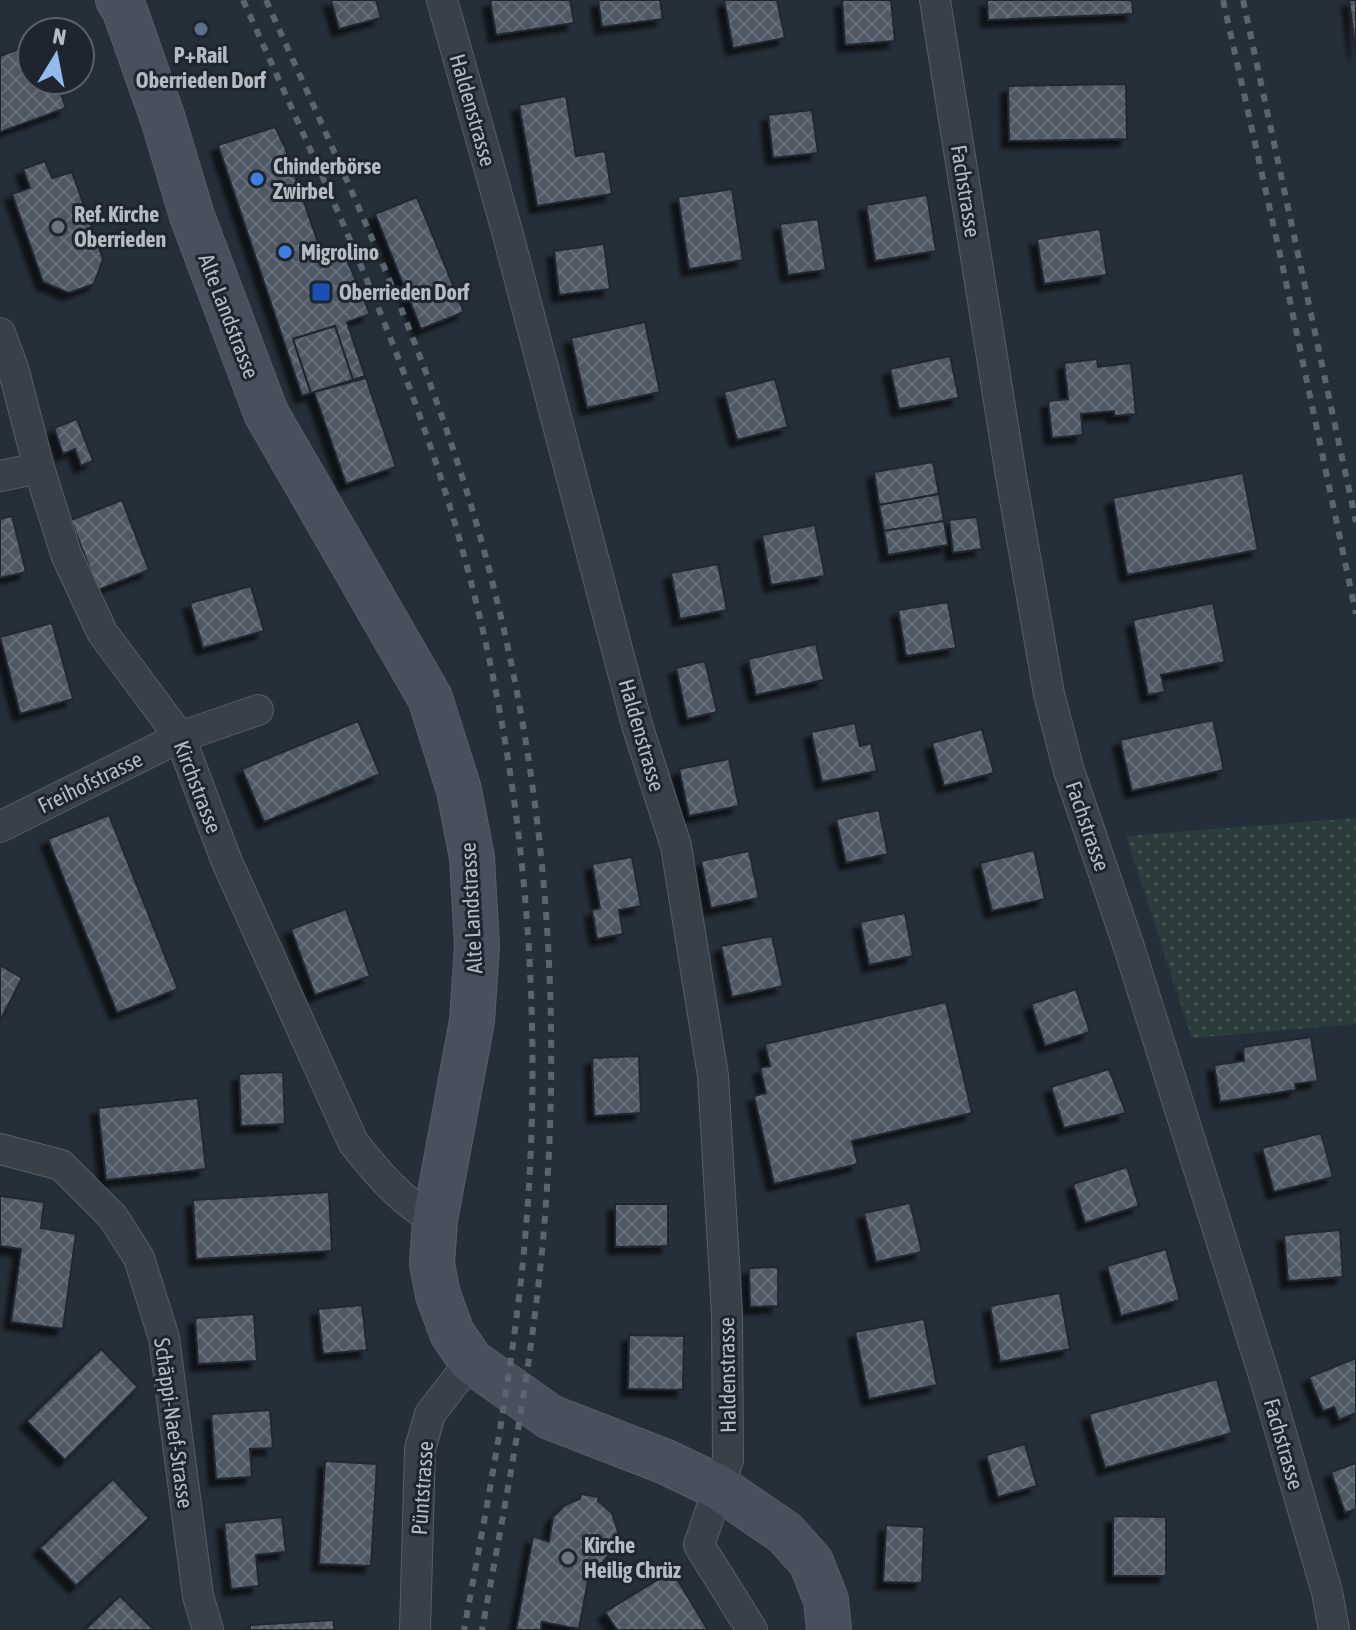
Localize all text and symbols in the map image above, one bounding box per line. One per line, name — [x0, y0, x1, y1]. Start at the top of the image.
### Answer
north arrow — [16, 16, 96, 96]
marker: P+Rail Oberrieden Dorf — [192, 20, 210, 38]
text: N — [51, 22, 68, 50]
place label: P+Rail Oberrieden Dorf — [136, 42, 267, 93]
street label: Haldenstrasse — [445, 51, 501, 169]
street label: Fachstrasse — [946, 143, 986, 239]
place label: Chinderbörse Zwirbel — [273, 153, 381, 204]
marker: Chinderbörse Zwirbel — [248, 170, 266, 188]
place label: Ref. Kirche Oberrieden — [74, 201, 166, 252]
marker: Ref. Kirche Oberrieden — [49, 218, 67, 236]
place label: Migrolino — [301, 239, 379, 265]
marker: Migrolino — [276, 243, 294, 261]
street label: Alte Landstrasse — [193, 250, 265, 382]
place label: Oberrieden Dorf — [339, 279, 470, 305]
marker: Oberrieden Dorf — [310, 281, 332, 303]
street label: Haldenstrasse — [614, 676, 670, 794]
street label: Kirchstrasse — [168, 737, 228, 837]
street label: Freihofstrasse — [34, 746, 146, 818]
street label: Fachstrasse — [1061, 778, 1115, 874]
street label: Alte Landstrasse — [455, 842, 487, 974]
street label: Haldenstrasse — [713, 1317, 741, 1433]
street label: Schäppi-Naef-Strasse — [149, 1336, 199, 1510]
street label: Fachstrasse — [1259, 1396, 1309, 1492]
street label: Püntstrasse — [406, 1440, 438, 1536]
place label: Kirche Heilig Chrüz — [584, 1532, 681, 1583]
marker: Kirche Heilig Chrüz — [559, 1549, 577, 1567]

